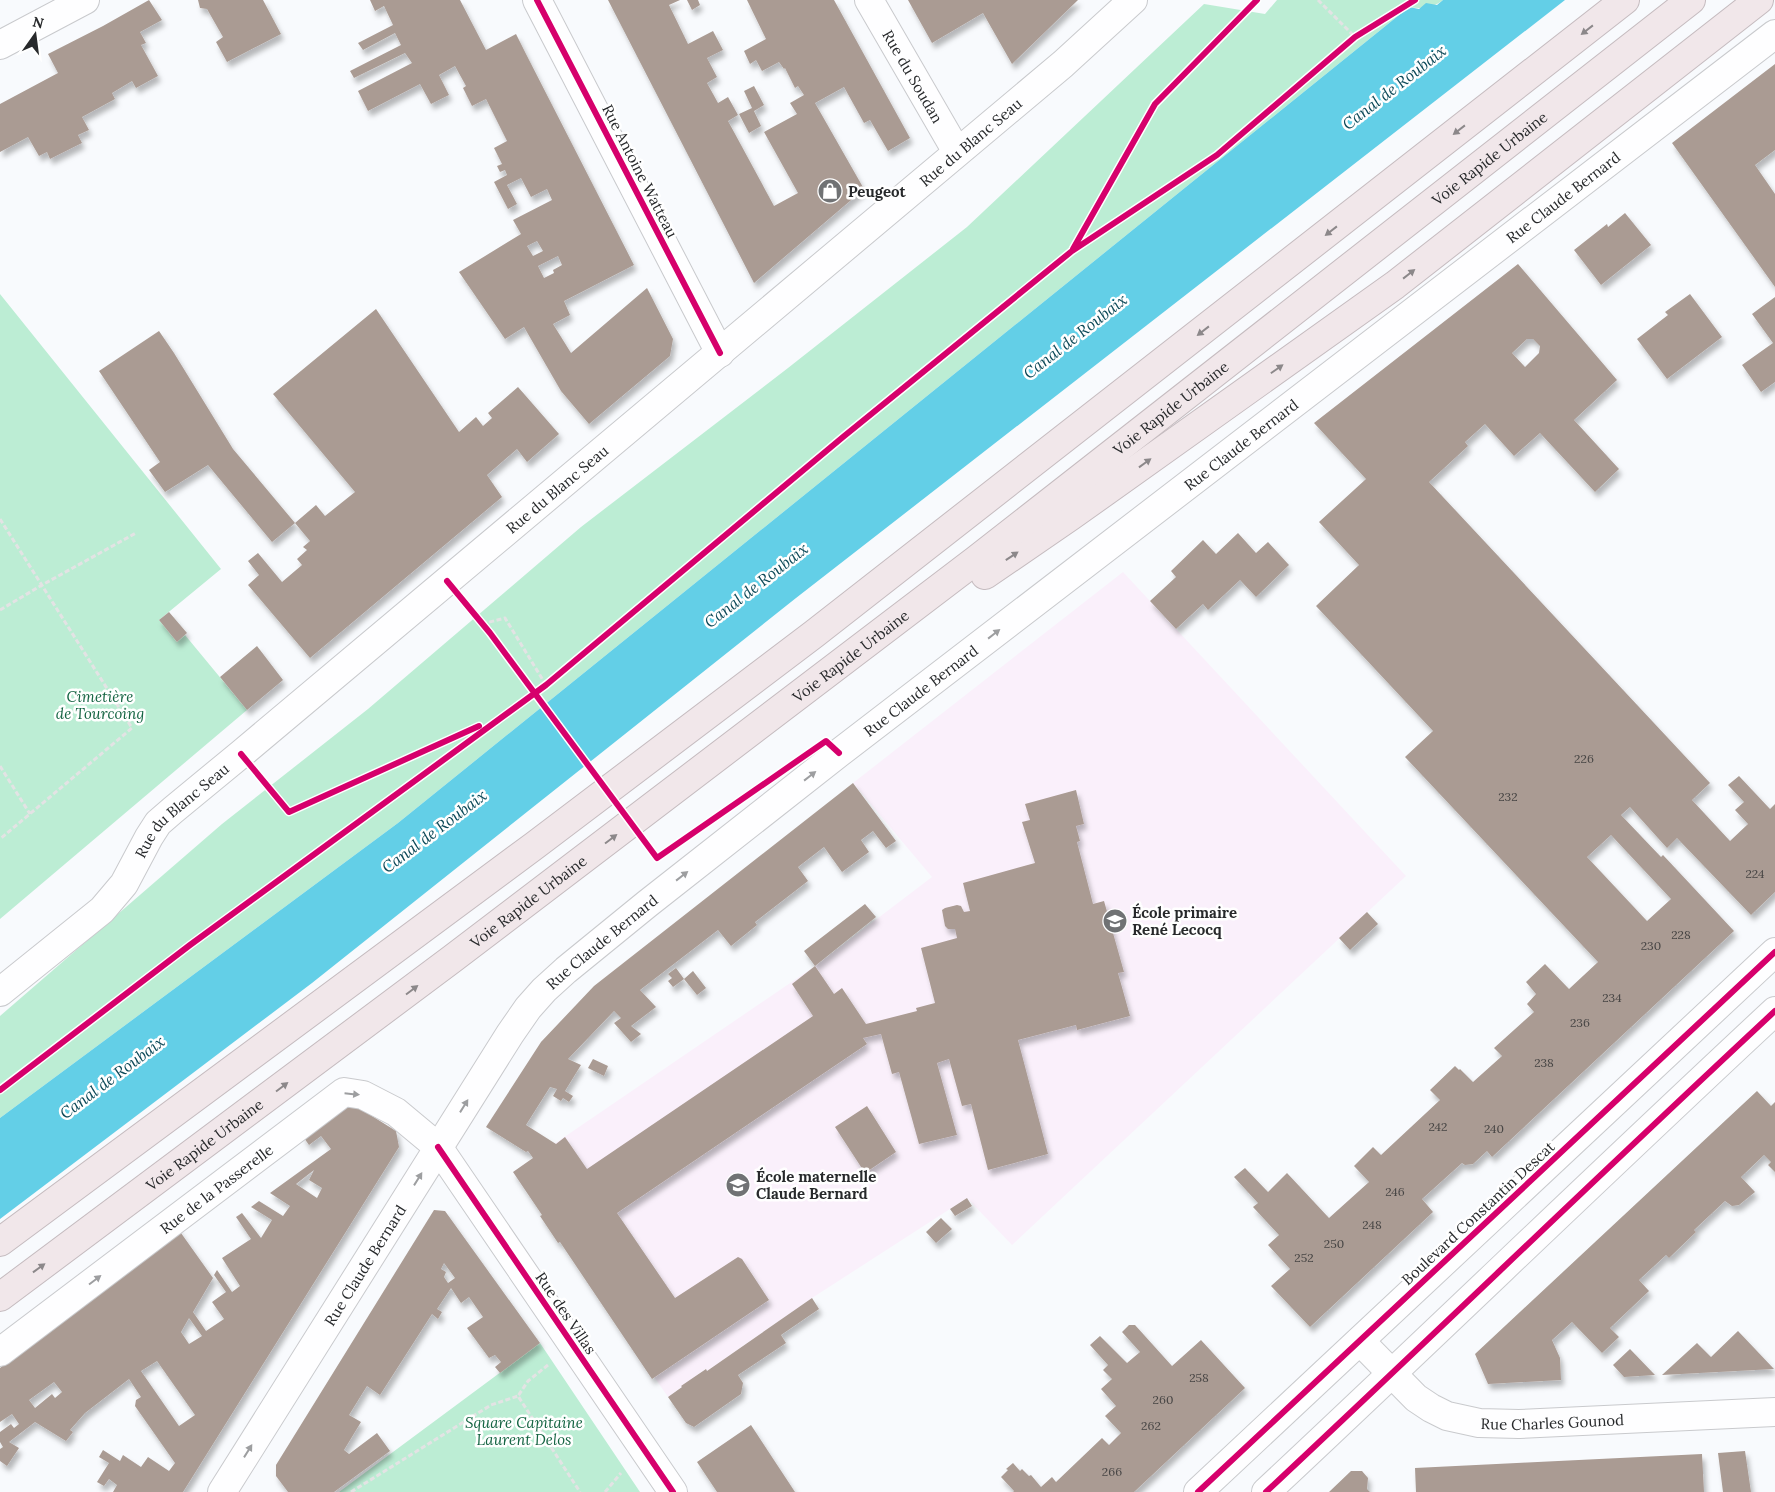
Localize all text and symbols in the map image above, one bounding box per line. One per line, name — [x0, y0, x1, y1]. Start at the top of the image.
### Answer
north arrow — [10, 10, 60, 60]
text: N — [31, 12, 46, 32]
one-way arrow — [1580, 25, 1593, 36]
street label: Rue du Soudan — [879, 26, 947, 126]
water label: Canal de Roubaix — [1338, 40, 1450, 134]
street label: Rue du Blanc Seau — [915, 93, 1025, 190]
street label: Rue Antoine Watteau — [598, 101, 682, 241]
street label: Voie Rapide Urbaine — [1427, 107, 1551, 210]
one-way arrow — [1453, 125, 1466, 136]
street label: Rue Claude Bernard — [1502, 147, 1624, 247]
shop icon: Peugeot — [817, 178, 843, 204]
place label: Peugeot — [848, 182, 906, 201]
one-way arrow — [1325, 225, 1338, 236]
one-way arrow — [1402, 268, 1415, 279]
water label: Canal de Roubaix — [1019, 289, 1131, 383]
one-way arrow — [1196, 326, 1210, 336]
street label: Voie Rapide Urbaine — [1108, 357, 1232, 459]
one-way arrow — [1270, 364, 1284, 374]
street label: Rue Claude Bernard — [1180, 394, 1302, 494]
street label: Rue du Blanc Seau — [502, 441, 612, 537]
one-way arrow — [1138, 458, 1152, 468]
water label: Canal de Roubaix — [700, 538, 812, 632]
one-way arrow — [1005, 552, 1018, 561]
street label: Voie Rapide Urbaine — [787, 605, 912, 707]
one-way arrow — [987, 628, 1000, 639]
street label: Rue Claude Bernard — [860, 641, 981, 740]
park label: Cimetière de Tourcoing — [56, 687, 144, 723]
house number: 226 — [1574, 751, 1594, 766]
street label: Rue du Blanc Seau — [130, 759, 232, 861]
one-way arrow — [803, 770, 816, 781]
water label: Canal de Roubaix — [378, 785, 491, 877]
house number: 232 — [1498, 789, 1518, 804]
one-way arrow — [604, 833, 617, 844]
street label: Voie Rapide Urbaine — [465, 851, 590, 952]
house number: 224 — [1745, 866, 1765, 881]
one-way arrow — [676, 871, 689, 882]
street label: Rue Claude Bernard — [542, 890, 661, 993]
place label: École primaire René Lecocq — [1132, 903, 1237, 939]
school or university icon: École primaire René Lecocq — [1102, 908, 1128, 934]
house number: 228 — [1671, 927, 1691, 942]
house number: 230 — [1641, 938, 1661, 953]
one-way arrow — [405, 984, 418, 995]
house number: 234 — [1602, 990, 1622, 1005]
house number: 236 — [1570, 1015, 1590, 1030]
water label: Canal de Roubaix — [56, 1031, 169, 1123]
house number: 238 — [1534, 1055, 1554, 1070]
one-way arrow — [275, 1082, 289, 1092]
one-way arrow — [344, 1090, 360, 1098]
street label: Voie Rapide Urbaine — [141, 1094, 267, 1195]
one-way arrow — [460, 1099, 469, 1113]
house number: 242 — [1428, 1119, 1448, 1134]
house number: 240 — [1484, 1121, 1504, 1136]
street label: Boulevard Constantin Descat — [1398, 1137, 1559, 1289]
street label: Rue de la Passerelle — [156, 1140, 277, 1237]
place label: École maternelle Claude Bernard — [756, 1167, 876, 1203]
school or university icon: École maternelle Claude Bernard — [725, 1172, 751, 1198]
one-way arrow — [413, 1173, 422, 1186]
house number: 246 — [1385, 1184, 1405, 1199]
street label: Rue Claude Bernard — [320, 1201, 410, 1329]
house number: 248 — [1362, 1217, 1382, 1232]
house number: 250 — [1324, 1236, 1344, 1251]
house number: 252 — [1294, 1250, 1314, 1265]
one-way arrow — [32, 1263, 46, 1273]
street label: Rue des Villas — [532, 1268, 600, 1358]
one-way arrow — [88, 1275, 101, 1286]
house number: 258 — [1189, 1370, 1209, 1385]
house number: 260 — [1153, 1392, 1173, 1407]
street label: Rue Charles Gounod — [1481, 1410, 1624, 1434]
park label: Square Capitaine Laurent Delos — [465, 1413, 583, 1449]
house number: 262 — [1141, 1418, 1161, 1433]
one-way arrow — [243, 1444, 253, 1457]
house number: 266 — [1102, 1464, 1122, 1479]

